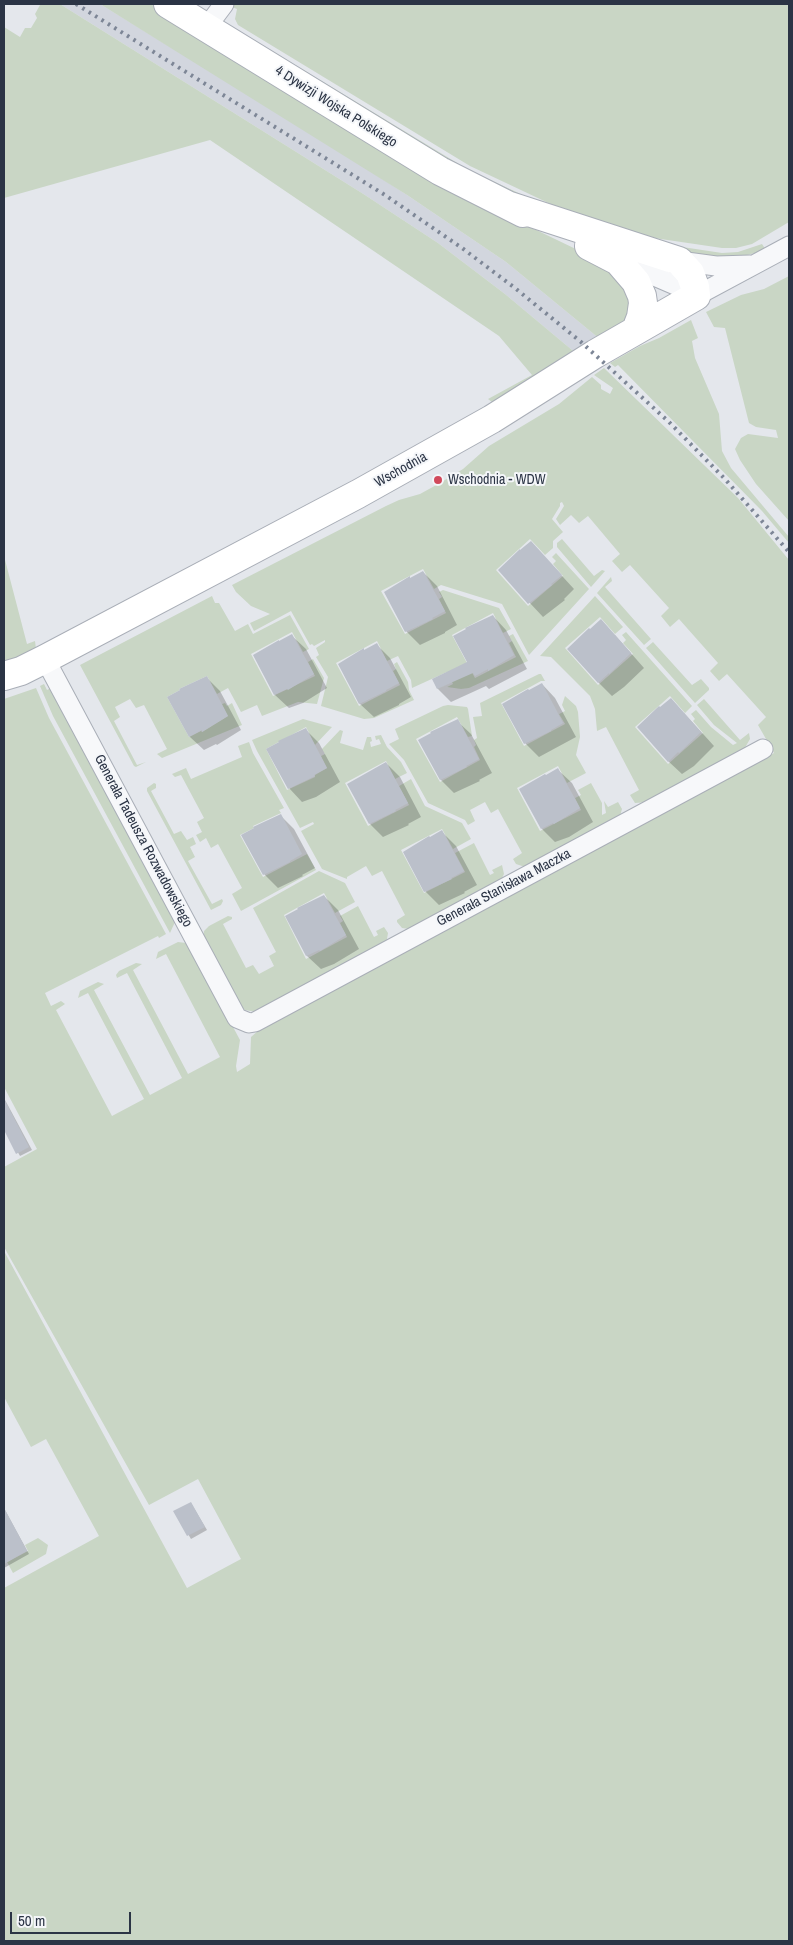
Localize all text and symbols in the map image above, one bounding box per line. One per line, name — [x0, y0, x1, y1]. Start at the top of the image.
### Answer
street label: 4 Dywizji Wojska Polskiego — [272, 63, 400, 151]
street label: Wschodnia — [372, 449, 430, 491]
place label: Wschodnia - WDW — [448, 472, 546, 488]
marker: Wschodnia - WDW — [432, 474, 444, 486]
street label: Generała Tadeusza Rozwadowskiego — [90, 752, 196, 930]
street label: Generała Stanisława Maczka — [434, 846, 574, 930]
scale bar — [12, 1902, 134, 1934]
text: 50 m — [18, 1910, 45, 1931]

